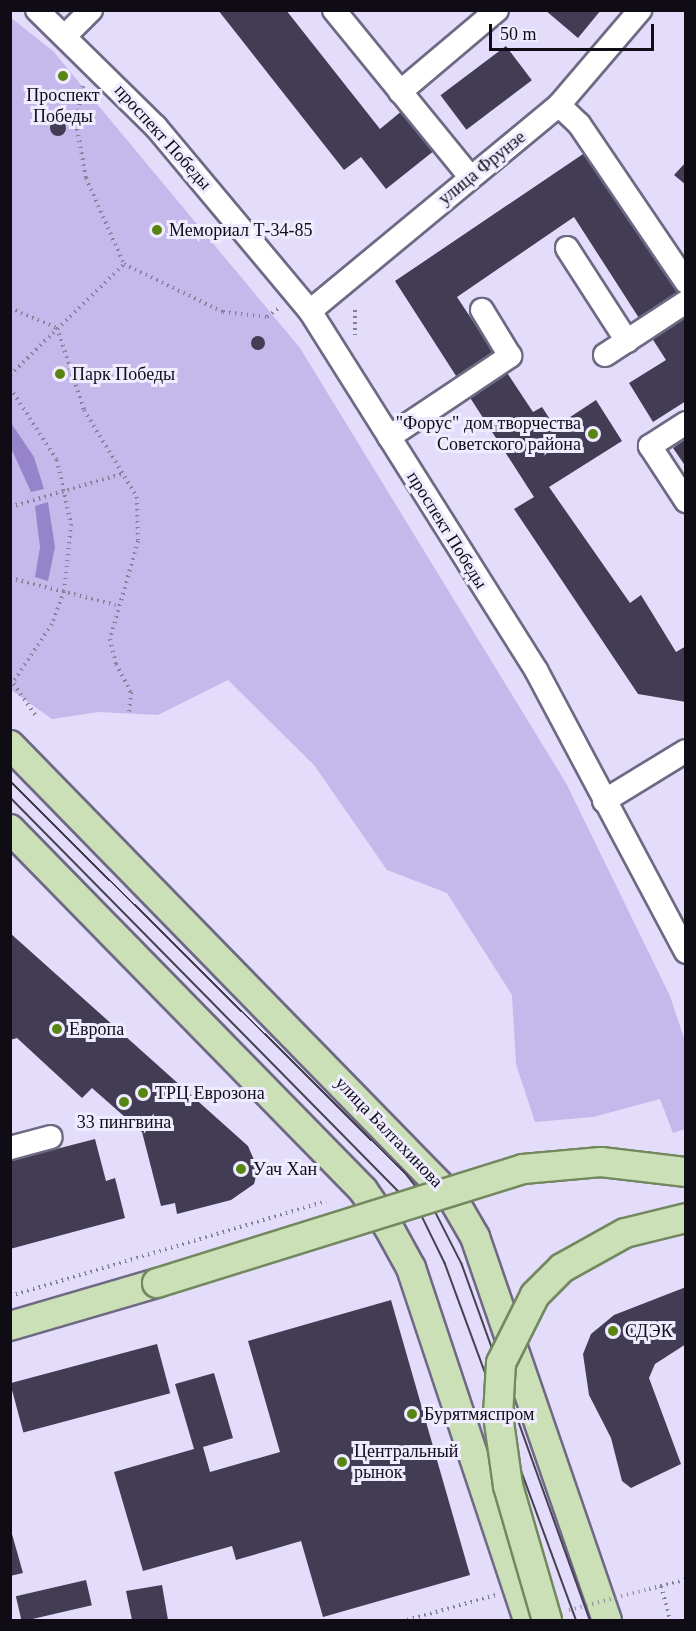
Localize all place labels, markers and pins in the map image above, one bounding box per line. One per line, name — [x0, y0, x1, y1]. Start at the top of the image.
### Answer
marker: Проспект Победы — [56, 69, 70, 83]
place label: Проспект Победы — [26, 85, 100, 128]
place label: Мемориал Т-34-85 — [169, 219, 312, 241]
marker: Мемориал Т-34-85 — [150, 223, 164, 237]
place label: Парк Победы — [72, 363, 175, 385]
marker: Парк Победы — [53, 367, 67, 381]
place label: "Форус" дом творчества Советского района — [396, 413, 581, 456]
marker: "Форус" дом творчества Советского района — [586, 427, 600, 441]
place label: Европа — [69, 1018, 124, 1040]
marker: Европа — [50, 1022, 64, 1036]
place label: ТРЦ Еврозона — [155, 1082, 265, 1104]
marker: ТРЦ Еврозона — [136, 1086, 150, 1100]
marker: 33 пингвина — [117, 1095, 131, 1109]
place label: 33 пингвина — [77, 1111, 171, 1133]
place label: Уач Хан — [253, 1158, 317, 1180]
marker: Уач Хан — [234, 1162, 248, 1176]
place label: СДЭК — [625, 1320, 673, 1342]
marker: СДЭК — [606, 1324, 620, 1338]
place label: Бурятмяспром — [424, 1403, 534, 1425]
marker: Бурятмяспром — [405, 1407, 419, 1421]
place label: Центральный рынок — [354, 1441, 458, 1484]
marker: Центральный рынок — [335, 1455, 349, 1469]

